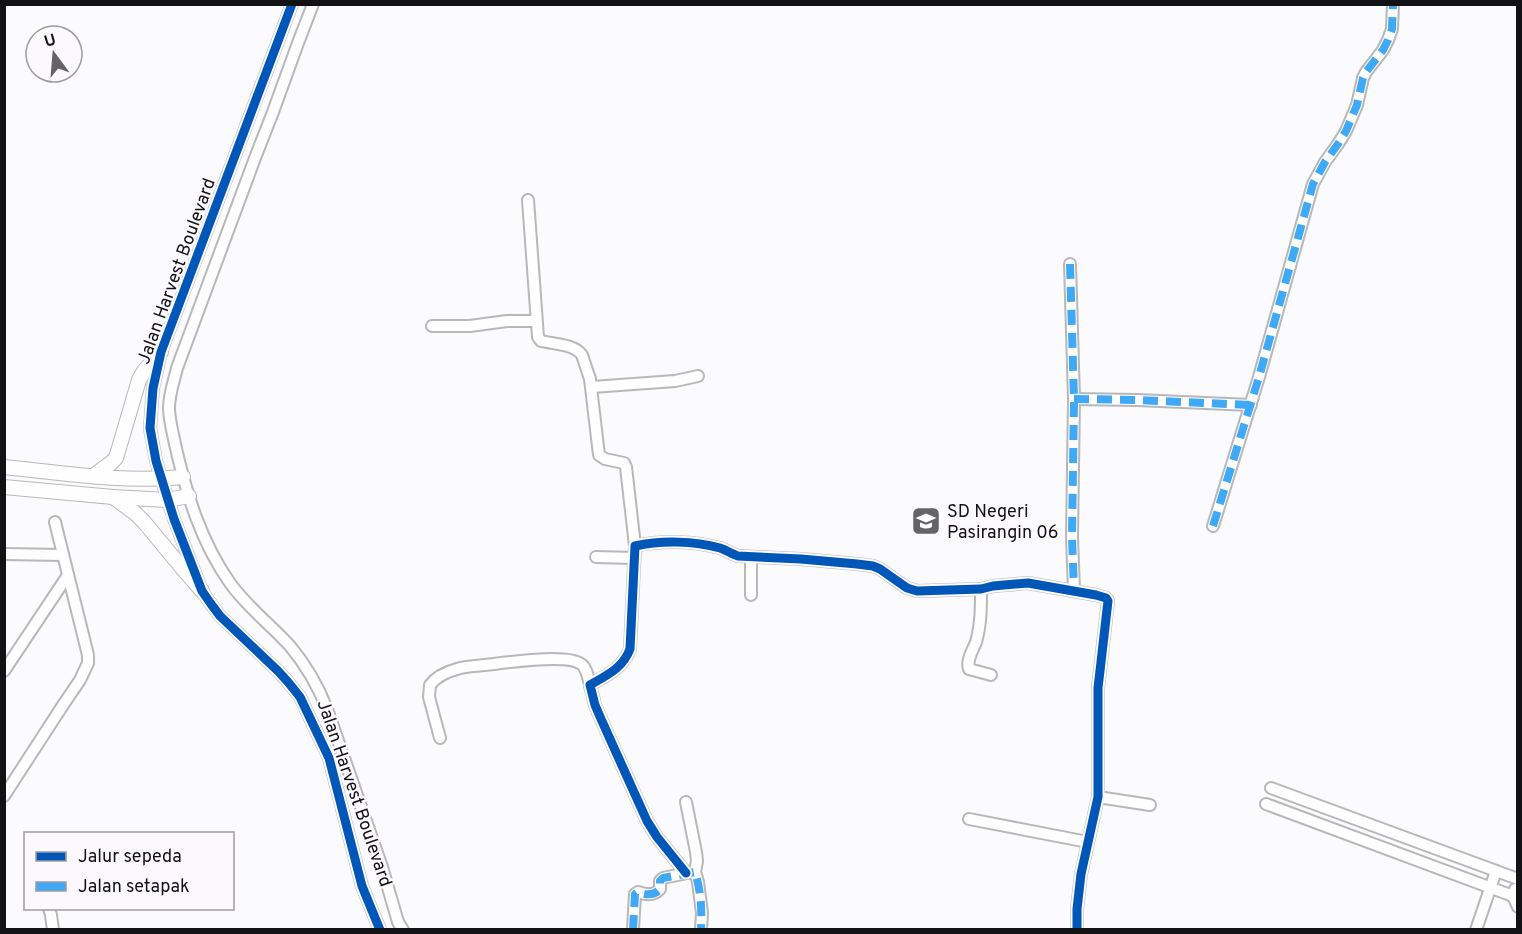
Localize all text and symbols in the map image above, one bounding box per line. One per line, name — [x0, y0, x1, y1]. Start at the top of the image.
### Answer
north arrow — [24, 24, 84, 84]
text: U — [42, 30, 59, 53]
street label: Jalan Harvest Boulevard — [133, 175, 222, 368]
place label: SD Negeri Pasirangin 06 — [947, 501, 1059, 545]
school or university icon: SD Negeri Pasirangin 06 — [910, 505, 942, 537]
street label: Jalan Harvest Boulevard — [311, 697, 396, 890]
legend — [24, 832, 234, 910]
text: Jalur sepeda — [78, 846, 182, 869]
text: Jalan setapak — [78, 876, 190, 899]

